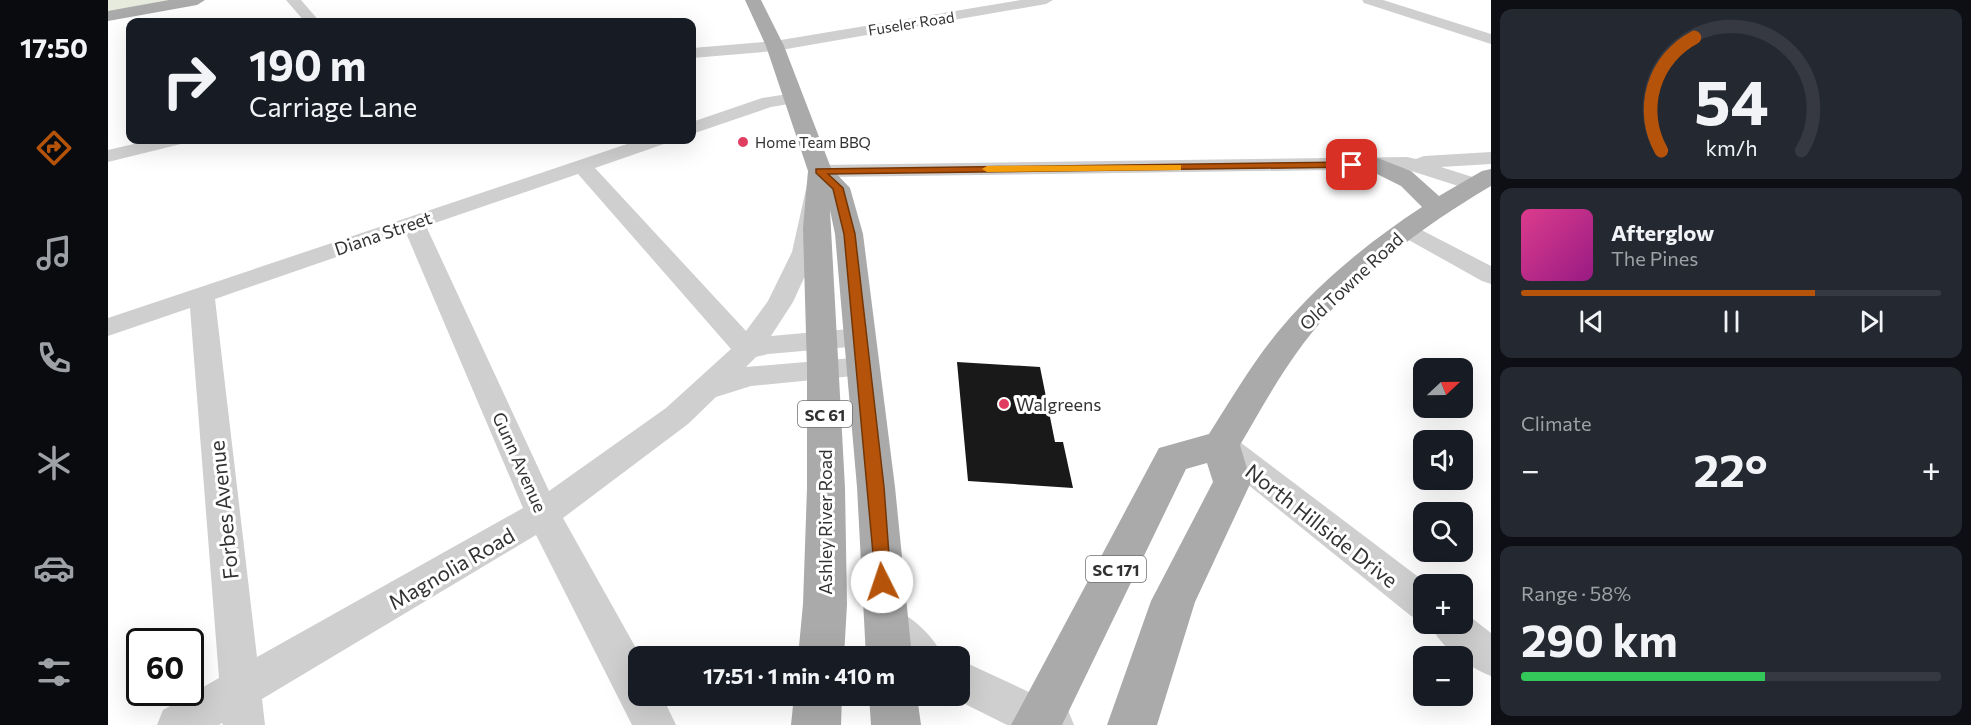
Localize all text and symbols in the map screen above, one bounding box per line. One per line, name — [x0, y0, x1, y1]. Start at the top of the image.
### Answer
street label: Fuseler Road — [867, 7, 955, 39]
text: 17:50 — [20, 31, 88, 64]
text: 190 m — [249, 38, 367, 90]
icon: right — [150, 42, 228, 120]
text: 54 — [1694, 62, 1768, 138]
text: Carriage Lane — [249, 90, 417, 123]
icon: directions — [33, 127, 75, 169]
place label: Home Team BBQ — [755, 133, 871, 151]
text: km/h — [1705, 134, 1757, 160]
marker: Home Team BBQ — [736, 135, 750, 149]
pin — [1326, 139, 1377, 190]
icon: arrive — [1335, 148, 1368, 181]
street label: Diana Street — [332, 206, 434, 260]
text: Afterglow — [1611, 219, 1714, 246]
street label: Old Towne Road — [1295, 227, 1407, 335]
icon: music — [33, 232, 75, 274]
text: The Pines — [1611, 246, 1698, 270]
icon: previous — [1575, 305, 1608, 338]
icon: pause — [1715, 305, 1748, 338]
icon: next — [1855, 305, 1888, 338]
icon: phone — [33, 337, 75, 379]
north arrow — [1413, 358, 1473, 418]
map controls — [1413, 358, 1473, 706]
place label: Walgreens — [1016, 393, 1102, 415]
marker: Walgreens — [997, 397, 1011, 411]
road number: SC 61 — [798, 401, 852, 427]
street label: Gunn Avenue — [488, 409, 552, 515]
text: Climate — [1521, 411, 1591, 435]
button: sound — [1413, 430, 1473, 490]
street label: Forbes Avenue — [203, 439, 243, 581]
text: 22° — [1694, 441, 1768, 496]
icon: climate — [33, 442, 75, 484]
text: − — [1521, 448, 1540, 489]
text: + — [1922, 448, 1941, 489]
street label: Ashley River Road — [814, 449, 836, 595]
street label: North Hillside Drive — [1241, 458, 1403, 592]
button: search — [1413, 502, 1473, 562]
street label: Magnolia Road — [383, 522, 519, 614]
icon: car — [33, 547, 75, 589]
position arrow — [850, 550, 914, 614]
road number: SC 171 — [1086, 556, 1146, 582]
button: + — [1413, 574, 1473, 634]
text: Range · 58% — [1521, 581, 1631, 605]
text: 290 km — [1521, 611, 1678, 666]
speed limit sign: 60 — [126, 628, 204, 706]
button: − — [1413, 646, 1473, 706]
icon: filters — [33, 651, 75, 693]
text: 17:51 · 1 min · 410 m — [703, 662, 895, 689]

